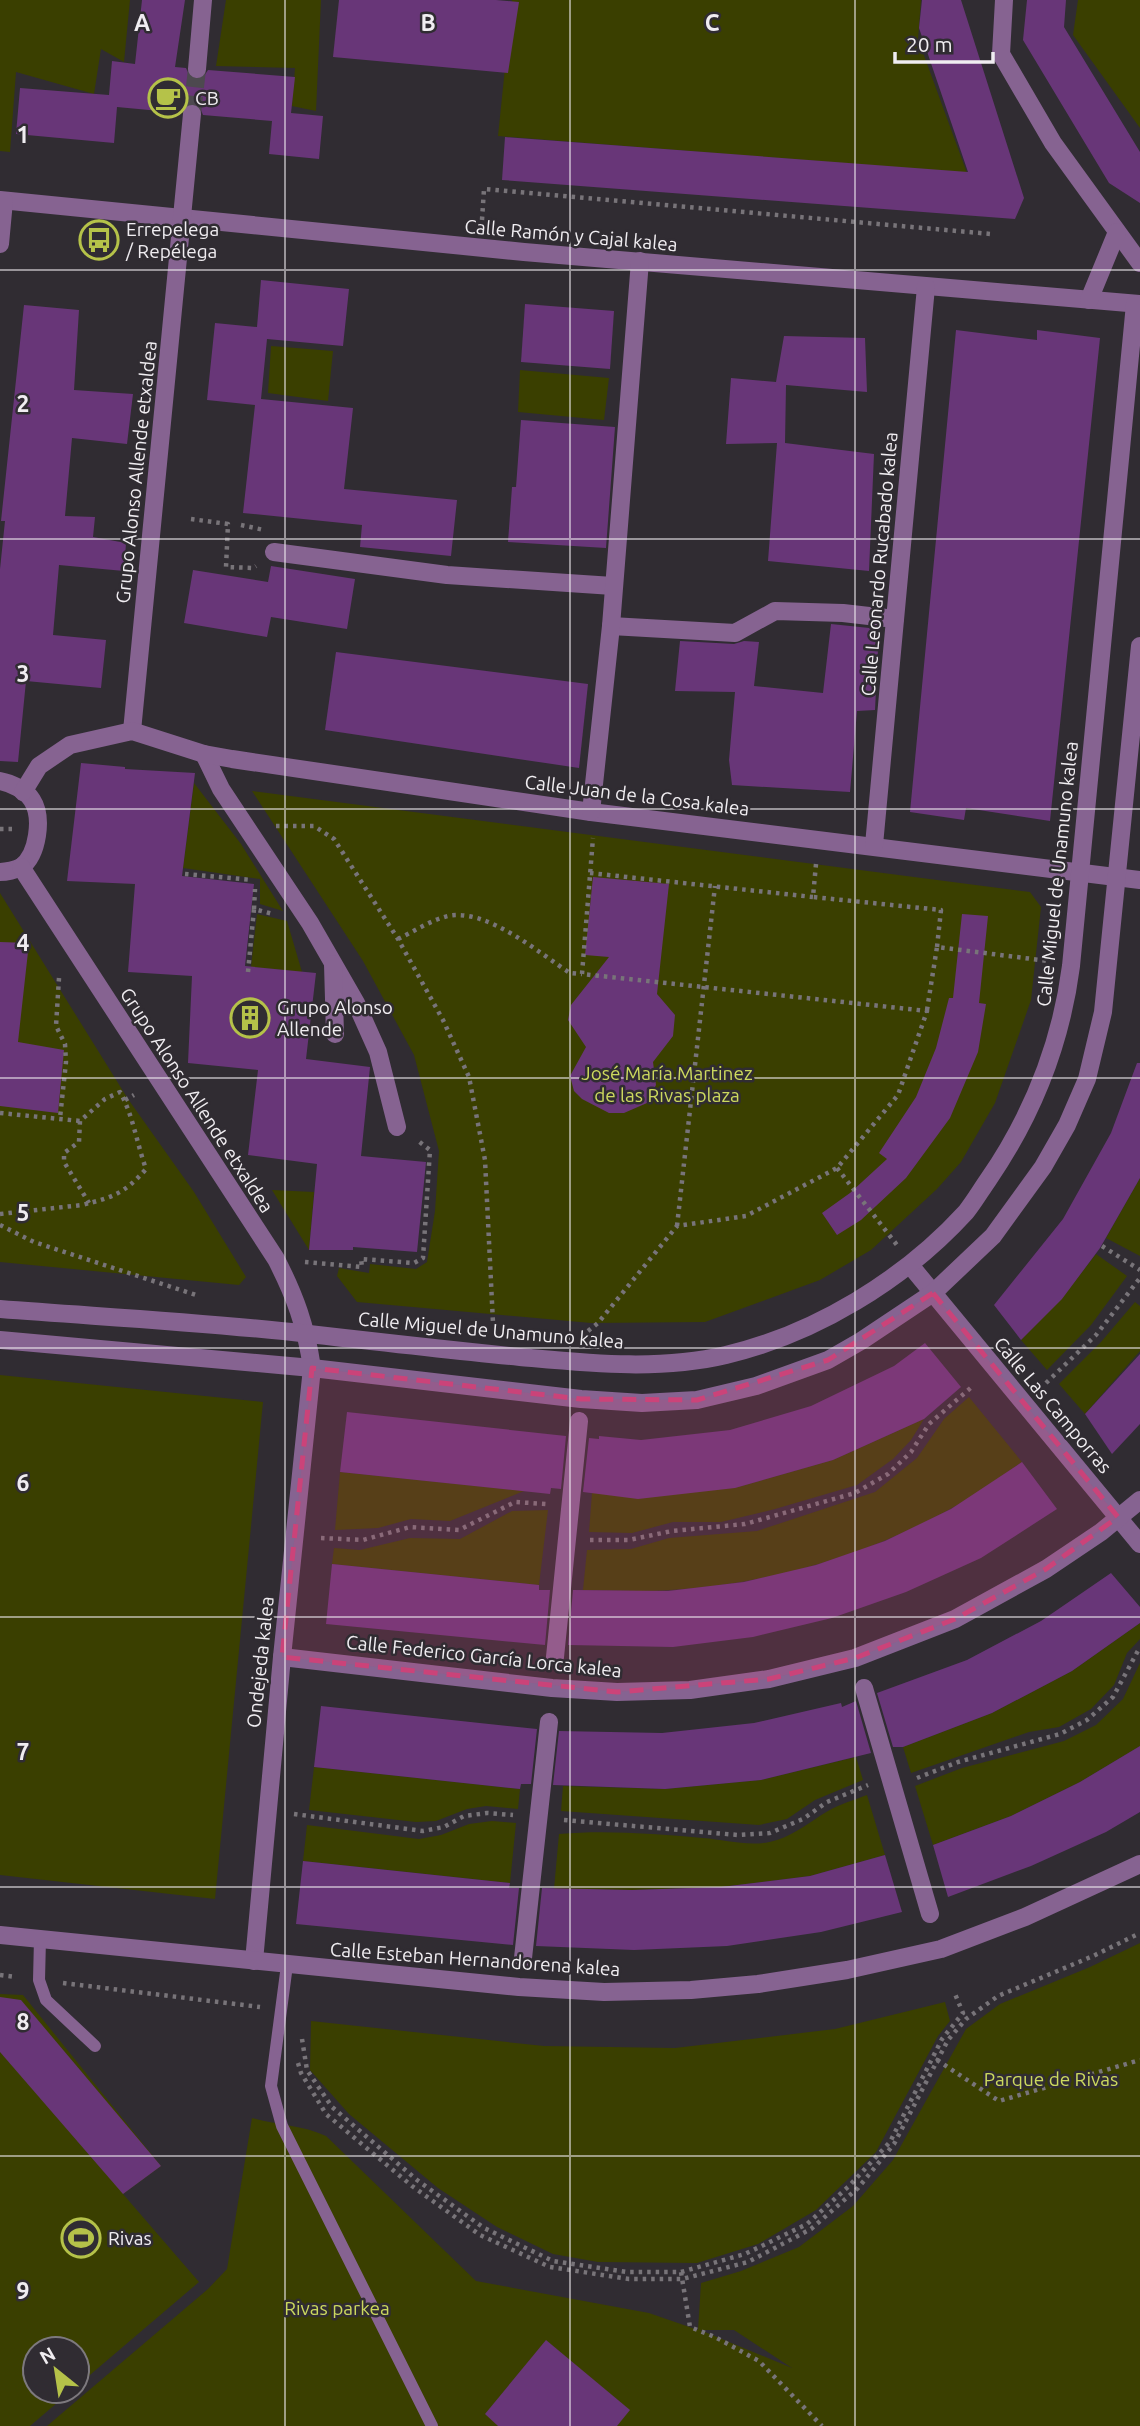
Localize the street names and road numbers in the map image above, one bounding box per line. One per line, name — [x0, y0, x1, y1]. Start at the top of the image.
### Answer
street label: Calle Ramón y Cajal kalea — [464, 215, 678, 255]
street label: Grupo Alonso Allende etxaldea — [111, 340, 161, 604]
street label: Calle Leonardo Rucabado kalea — [856, 431, 902, 697]
street label: Calle Miguel de Unamuno kalea — [1032, 740, 1082, 1008]
street label: Calle Juan de la Cosa kalea — [523, 770, 751, 820]
street label: Grupo Alonso Allende etxaldea — [116, 983, 278, 1217]
street label: Calle Miguel de Unamuno kalea — [357, 1307, 625, 1353]
street label: Calle Las Camporras — [990, 1333, 1116, 1477]
street label: Ondejeda kalea — [242, 1595, 278, 1729]
street label: Calle Federico García Lorca kalea — [345, 1631, 623, 1681]
street label: Calle Esteban Hernandorena kalea — [329, 1938, 621, 1980]

